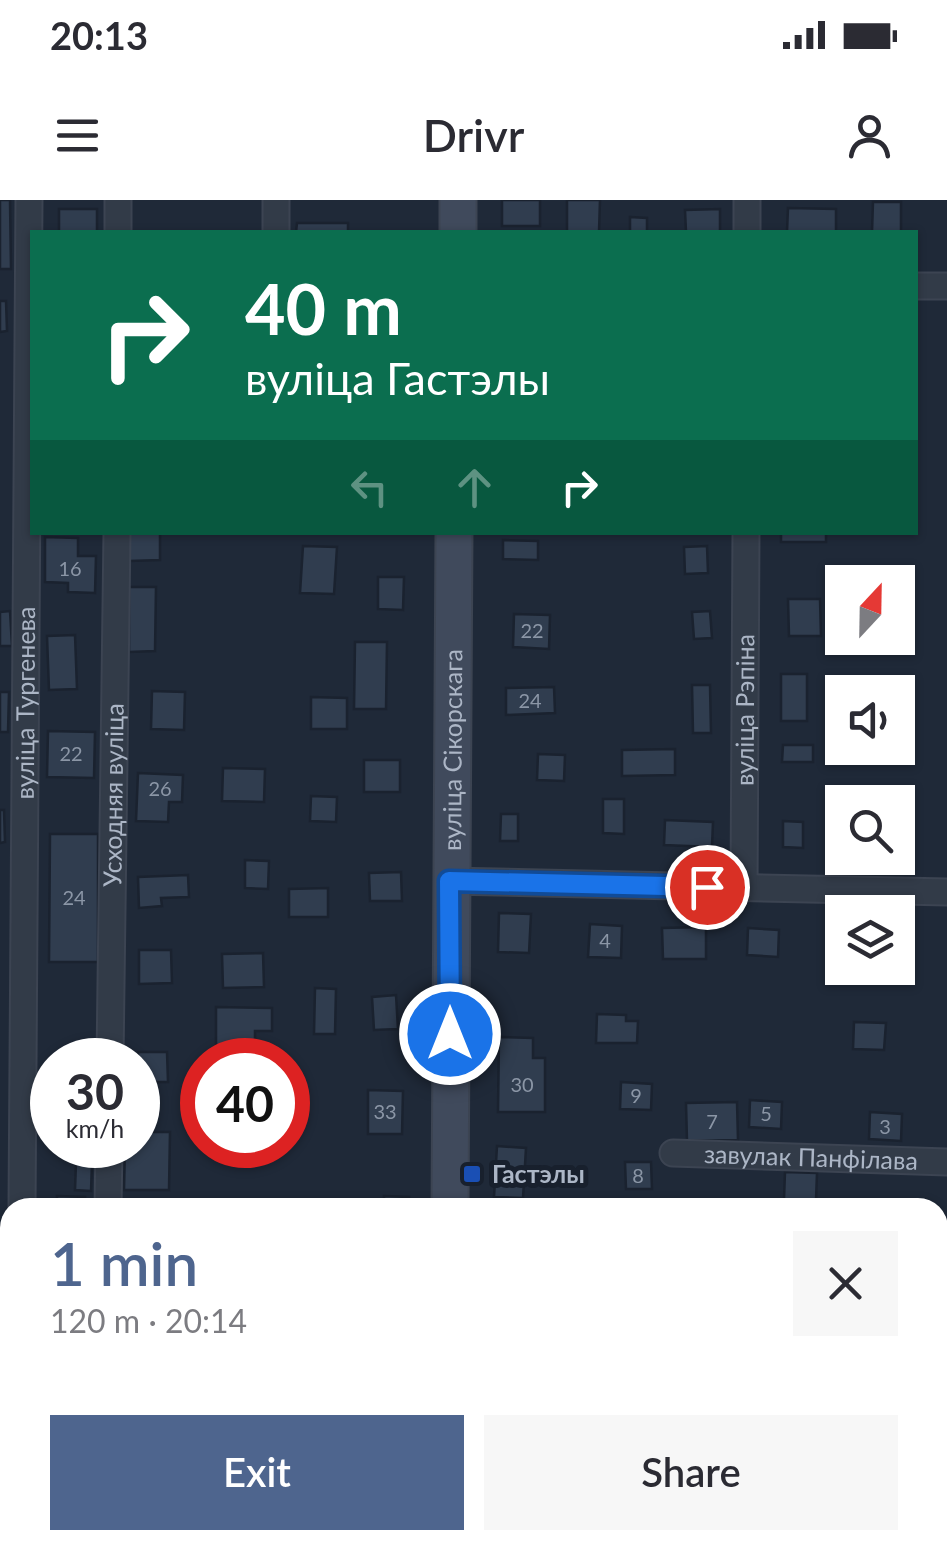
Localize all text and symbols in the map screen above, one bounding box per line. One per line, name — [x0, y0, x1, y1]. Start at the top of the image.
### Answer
text: 20:13 — [50, 12, 148, 58]
icon: menu — [50, 108, 105, 163]
text: Drivr — [423, 108, 524, 162]
icon: person — [842, 108, 897, 163]
text: 40 m — [245, 266, 402, 350]
icon: right — [80, 270, 210, 400]
text: вуліца Гастэлы — [245, 351, 550, 405]
icon: left — [342, 460, 397, 515]
icon: ahead — [447, 460, 502, 515]
icon: right — [552, 460, 607, 515]
house number: 16 — [58, 556, 82, 580]
north arrow — [825, 565, 915, 655]
map controls — [825, 565, 915, 985]
street label: вуліца Тургенева — [9, 606, 40, 800]
house number: 22 — [520, 618, 544, 642]
street label: вуліца Рэпіна — [729, 634, 759, 786]
street label: вуліца Сікорскага — [436, 649, 467, 851]
button: sound — [825, 675, 915, 765]
house number: 24 — [518, 688, 542, 712]
street label: Усходняя вуліца — [96, 703, 129, 887]
house number: 22 — [59, 741, 83, 765]
house number: 26 — [148, 776, 172, 800]
button: search — [825, 785, 915, 875]
pin — [665, 845, 750, 930]
icon: arrive — [680, 860, 735, 915]
house number: 24 — [62, 885, 86, 909]
button: layers — [825, 895, 915, 985]
house number: 4 — [599, 928, 611, 952]
position arrow — [398, 982, 502, 1086]
speed limit sign: 40 — [180, 1038, 310, 1168]
text: 30 — [66, 1061, 124, 1121]
house number: 30 — [510, 1072, 534, 1096]
house number: 9 — [630, 1083, 642, 1107]
house number: 33 — [373, 1099, 397, 1123]
house number: 5 — [760, 1101, 772, 1125]
house number: 7 — [706, 1109, 718, 1133]
text: km/h — [66, 1113, 124, 1143]
house number: 3 — [879, 1114, 891, 1138]
street label: завулак Панфілава — [703, 1138, 918, 1175]
place label: Гастэлы — [492, 1158, 585, 1188]
marker: Гастэлы — [461, 1163, 483, 1185]
house number: 8 — [632, 1163, 644, 1187]
text: 1 min — [50, 1227, 198, 1299]
button: close — [793, 1231, 898, 1336]
text: 120 m · 20:14 — [50, 1301, 247, 1340]
button: Exit — [50, 1415, 464, 1530]
button: Share — [484, 1415, 898, 1530]

